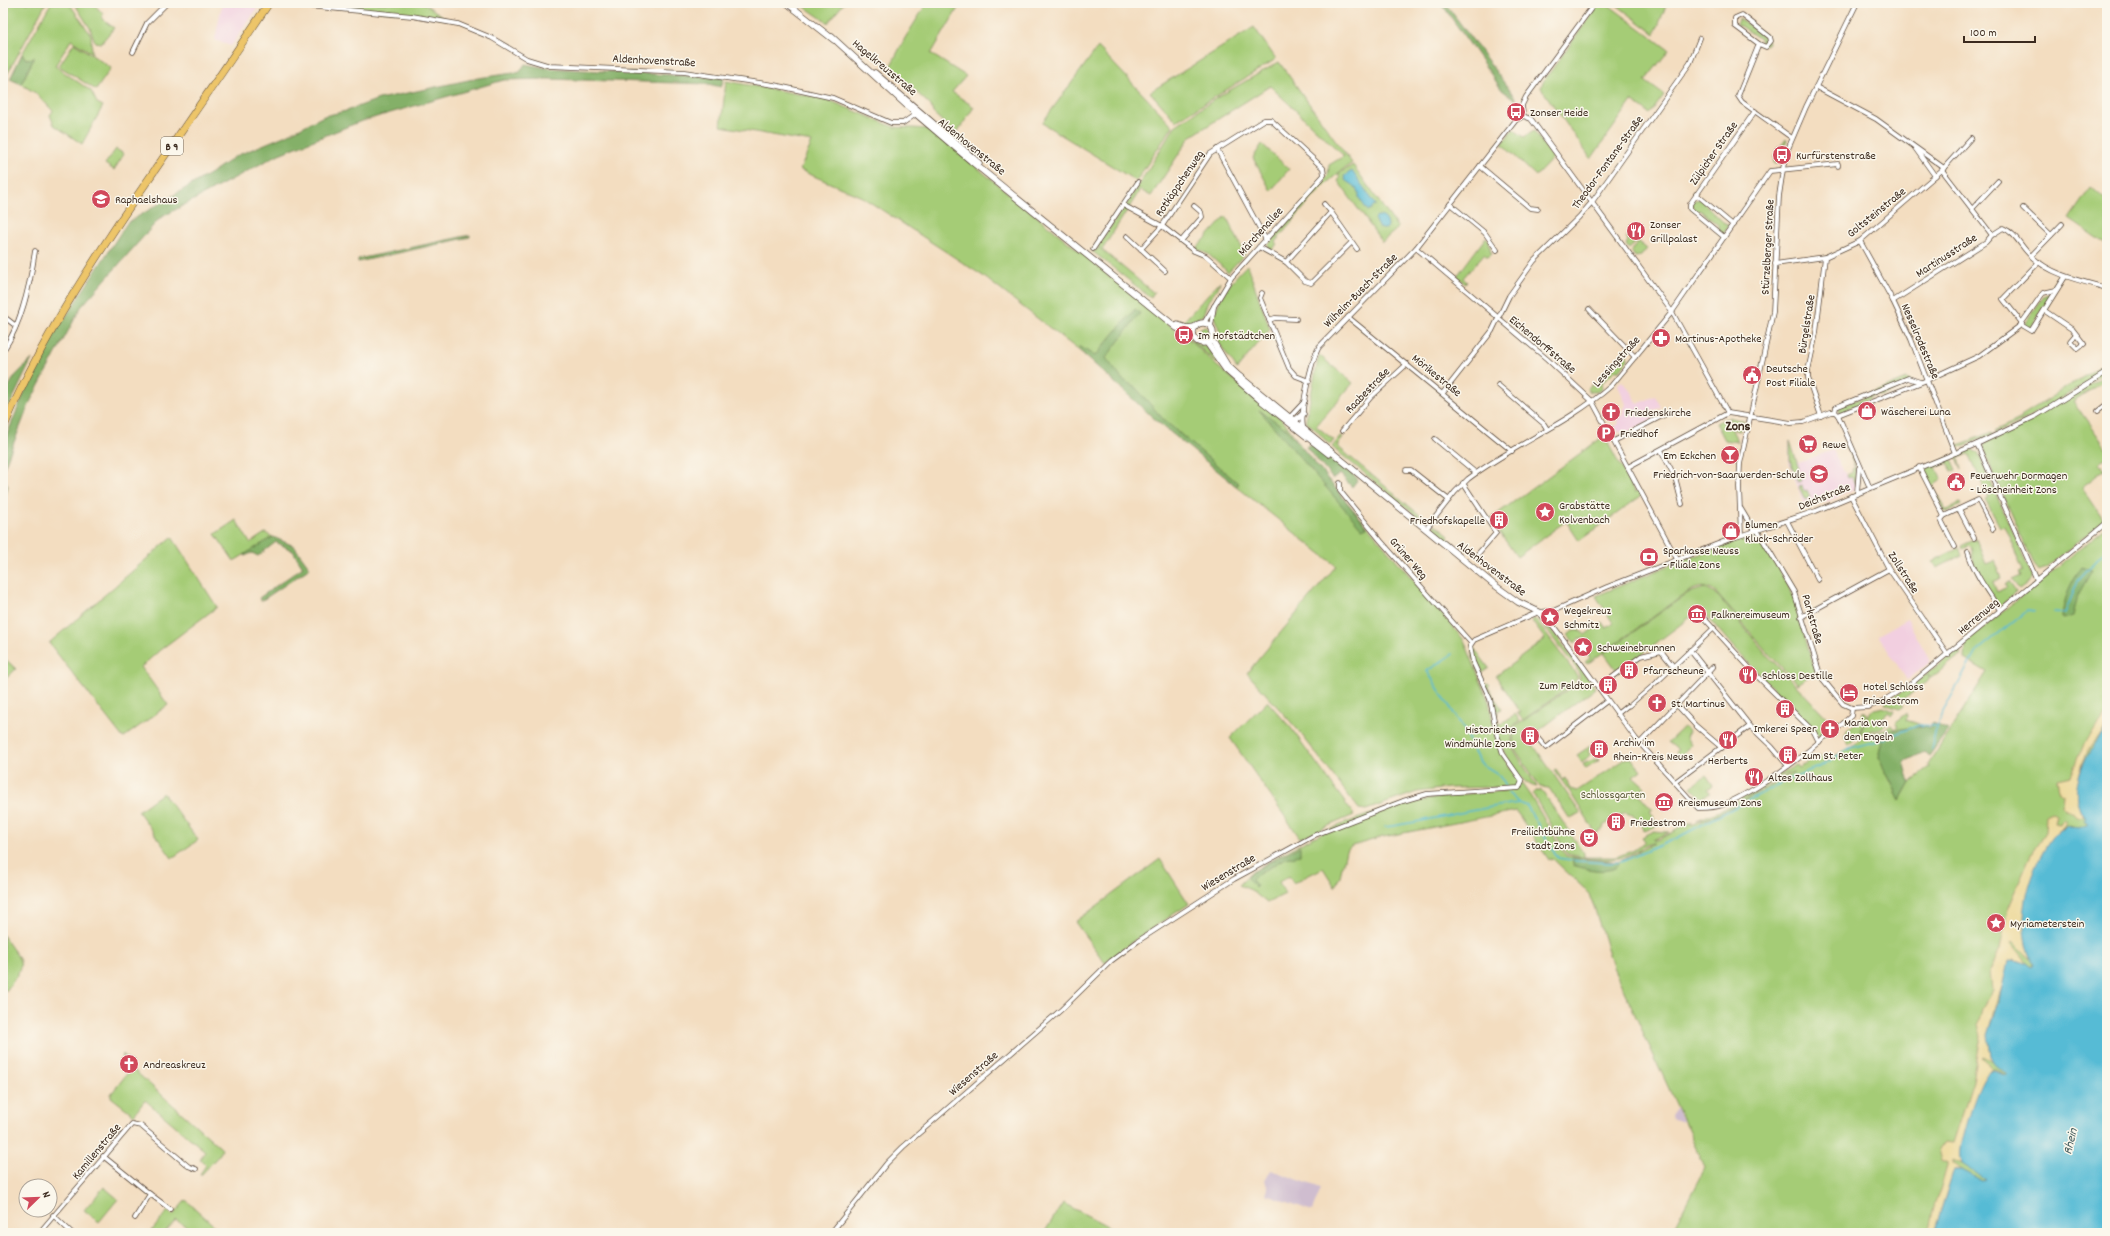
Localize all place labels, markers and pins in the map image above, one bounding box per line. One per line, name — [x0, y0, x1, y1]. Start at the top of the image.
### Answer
bus stop icon: Zonser Heide — [1505, 101, 1527, 123]
place label: Zonser Heide — [1530, 105, 1588, 122]
bus stop icon: Kurfürstenstraße — [1771, 144, 1793, 166]
place label: Kurfürstenstraße — [1796, 148, 1876, 165]
school or university icon: Raphaelshaus — [90, 188, 112, 210]
place label: Raphaelshaus — [115, 192, 178, 209]
place label: Zonser Grillpalast — [1650, 217, 1698, 248]
restaurant icon: Zonser Grillpalast — [1625, 220, 1647, 242]
bus stop icon: Im Hofstädtchen — [1173, 324, 1195, 346]
pharmacy icon: Martinus-Apotheke — [1650, 327, 1672, 349]
place label: Im Hofstädtchen — [1198, 328, 1276, 345]
place label: Martinus-Apotheke — [1675, 331, 1761, 348]
place label: Deutsche Post Filiale — [1766, 361, 1815, 392]
public building icon: Deutsche Post Filiale — [1741, 364, 1763, 386]
shop icon: Wäscherei Luna — [1856, 400, 1878, 422]
church icon: Friedenskirche — [1600, 401, 1622, 423]
place label: Wäscherei Luna — [1881, 404, 1951, 421]
place label: Friedenskirche — [1625, 405, 1691, 422]
parking icon: Friedhof — [1595, 422, 1617, 444]
place label: Friedhof — [1620, 426, 1659, 443]
supermarket icon: Rewe — [1797, 433, 1819, 455]
place label: Rewe — [1822, 437, 1846, 454]
bar icon: Em Eckchen — [1719, 444, 1741, 466]
place label: Em Eckchen — [1663, 448, 1716, 465]
school or university icon: Friedrich-von-Saarwerden-Schule — [1808, 463, 1830, 485]
place label: Friedrich-von-Saarwerden-Schule — [1653, 467, 1805, 484]
place label: Feuerwehr Dormagen - Löscheinheit Zons — [1970, 468, 2068, 499]
public building icon: Feuerwehr Dormagen - Löscheinheit Zons — [1945, 471, 1967, 493]
place label: Grabstätte Kolvenbach — [1559, 498, 1610, 529]
place icon: Grabstätte Kolvenbach — [1534, 501, 1556, 523]
building icon: Friedhofskapelle — [1488, 509, 1510, 531]
place label: Friedhofskapelle — [1410, 513, 1485, 530]
place label: Blumen Kluck-Schröder — [1745, 517, 1814, 548]
shop icon: Blumen Kluck-Schröder — [1720, 520, 1742, 542]
place label: Sparkasse Neuss - Filiale Zons — [1663, 543, 1739, 574]
bank icon: Sparkasse Neuss - Filiale Zons — [1638, 546, 1660, 568]
place label: Wegekreuz Schmitz — [1564, 603, 1612, 634]
museum icon: Falknereimuseum — [1686, 603, 1708, 625]
place icon: Wegekreuz Schmitz — [1539, 606, 1561, 628]
place label: Falknereimuseum — [1711, 607, 1790, 624]
place icon: Schweinebrunnen — [1572, 636, 1594, 658]
place label: Schweinebrunnen — [1597, 640, 1676, 657]
building icon: Pfarrscheune — [1618, 659, 1640, 681]
place label: Pfarrscheune — [1643, 663, 1704, 680]
restaurant icon: Schloss Destille — [1737, 664, 1759, 686]
place label: Schloss Destille — [1762, 668, 1833, 685]
building icon: Zum Feldtor — [1597, 674, 1619, 696]
place label: Zum Feldtor — [1539, 678, 1595, 695]
place label: Hotel Schloss Friedestrom — [1863, 679, 1924, 710]
hotel icon: Hotel Schloss Friedestrom — [1838, 682, 1860, 704]
church icon: St. Martinus — [1646, 692, 1668, 714]
place label: St. Martinus — [1671, 696, 1725, 713]
building icon: Imkerei Speer — [1774, 698, 1796, 720]
place label: Maria von den Engeln — [1844, 715, 1894, 746]
church icon: Maria von den Engeln — [1819, 718, 1841, 740]
place label: Imkerei Speer — [1754, 721, 1817, 738]
place label: Historische Windmühle Zons — [1445, 722, 1516, 753]
building icon: Historische Windmühle Zons — [1519, 725, 1541, 747]
restaurant icon: Herberts — [1717, 729, 1739, 751]
place label: Archiv im Rhein-Kreis Neuss — [1613, 735, 1693, 766]
building icon: Archiv im Rhein-Kreis Neuss — [1588, 738, 1610, 760]
building icon: Zum St. Peter — [1777, 744, 1799, 766]
place label: Zum St. Peter — [1802, 748, 1863, 765]
place label: Herberts — [1708, 753, 1748, 770]
restaurant icon: Altes Zollhaus — [1743, 766, 1765, 788]
place label: Altes Zollhaus — [1768, 770, 1833, 787]
museum icon: Kreismuseum Zons — [1653, 791, 1675, 813]
place label: Kreismuseum Zons — [1678, 795, 1762, 812]
building icon: Friedestrom — [1605, 811, 1627, 833]
place label: Friedestrom — [1630, 815, 1686, 832]
place label: Freilichtbühne Stadt Zons — [1511, 824, 1575, 855]
theatre icon: Freilichtbühne Stadt Zons — [1578, 827, 1600, 849]
place icon: Myriameterstein — [1985, 912, 2007, 934]
place label: Myriameterstein — [2010, 916, 2085, 933]
church icon: Andreaskreuz — [118, 1053, 140, 1075]
place label: Andreaskreuz — [143, 1057, 206, 1074]

